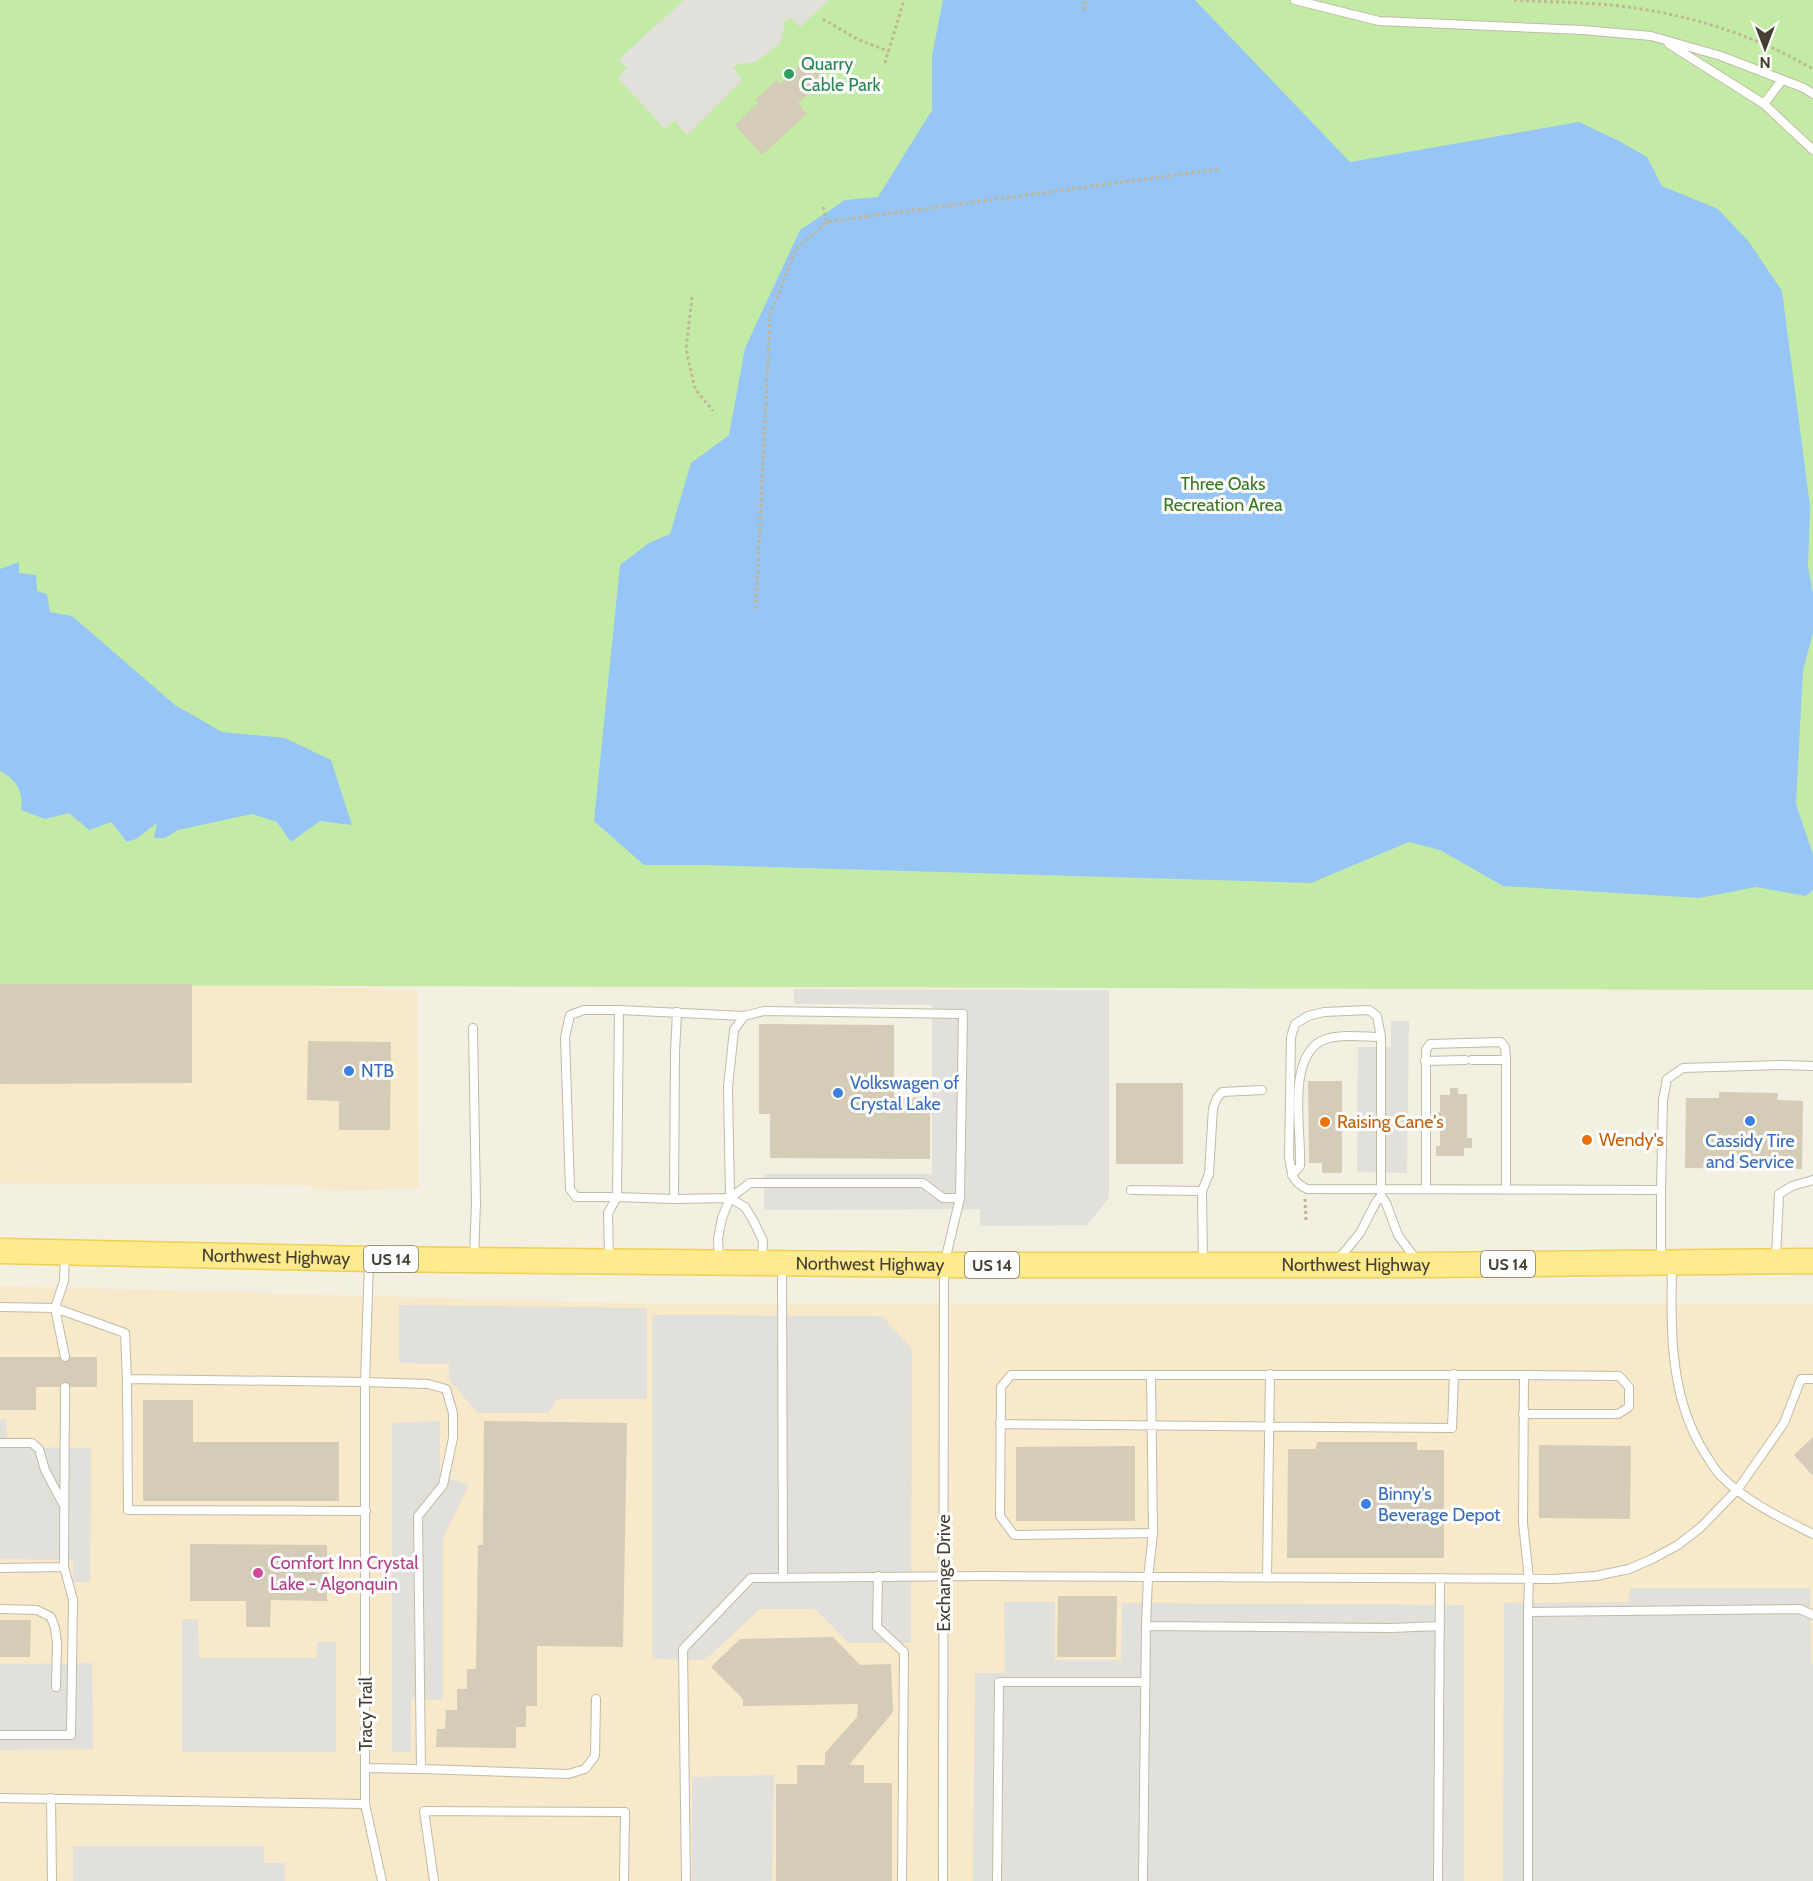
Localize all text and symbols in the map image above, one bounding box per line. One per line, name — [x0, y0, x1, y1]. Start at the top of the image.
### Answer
north arrow — [1735, 18, 1795, 78]
place label: Quarry Cable Park — [801, 53, 882, 96]
text: N — [1759, 53, 1771, 72]
marker: Quarry Cable Park — [782, 67, 796, 81]
park label: Three Oaks Recreation Area — [1163, 473, 1283, 516]
place label: NTB — [361, 1060, 394, 1082]
marker: NTB — [342, 1064, 356, 1078]
place label: Volkswagen of Crystal Lake — [850, 1072, 959, 1115]
marker: Volkswagen of Crystal Lake — [831, 1086, 845, 1100]
place label: Raising Cane's — [1337, 1111, 1444, 1133]
marker: Cassidy Tire and Service — [1743, 1114, 1757, 1128]
marker: Raising Cane's — [1318, 1115, 1332, 1129]
place label: Wendy's — [1599, 1129, 1664, 1151]
place label: Cassidy Tire and Service — [1705, 1130, 1795, 1173]
marker: Wendy's — [1580, 1133, 1594, 1147]
street label: Northwest Highway — [201, 1244, 351, 1270]
road number: US 14 — [364, 1246, 418, 1272]
road number: US 14 — [1481, 1251, 1535, 1277]
street label: Northwest Highway — [795, 1252, 944, 1276]
road number: US 14 — [965, 1252, 1019, 1278]
street label: Northwest Highway — [1281, 1254, 1430, 1276]
place label: Binny's Beverage Depot — [1378, 1483, 1500, 1526]
marker: Binny's Beverage Depot — [1359, 1497, 1373, 1511]
street label: Exchange Drive — [933, 1514, 955, 1632]
place label: Comfort Inn Crystal Lake - Algonquin — [270, 1552, 419, 1595]
marker: Comfort Inn Crystal Lake - Algonquin — [251, 1566, 265, 1580]
street label: Tracy Trail — [355, 1676, 377, 1751]

